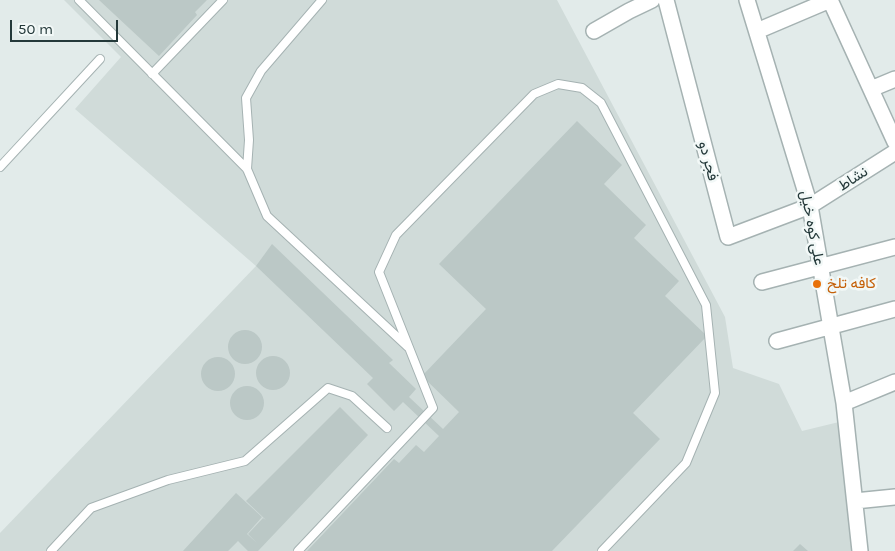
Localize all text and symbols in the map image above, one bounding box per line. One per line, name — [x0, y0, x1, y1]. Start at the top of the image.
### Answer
scale bar — [12, 10, 120, 42]
text: 50 m — [18, 20, 53, 38]
street label: فجر دو — [694, 139, 722, 183]
street label: نشاط — [835, 163, 871, 195]
street label: علی کوه خیل — [796, 189, 828, 267]
place label: کافه تلخ — [827, 275, 876, 293]
marker: کافه تلخ — [811, 278, 823, 290]

